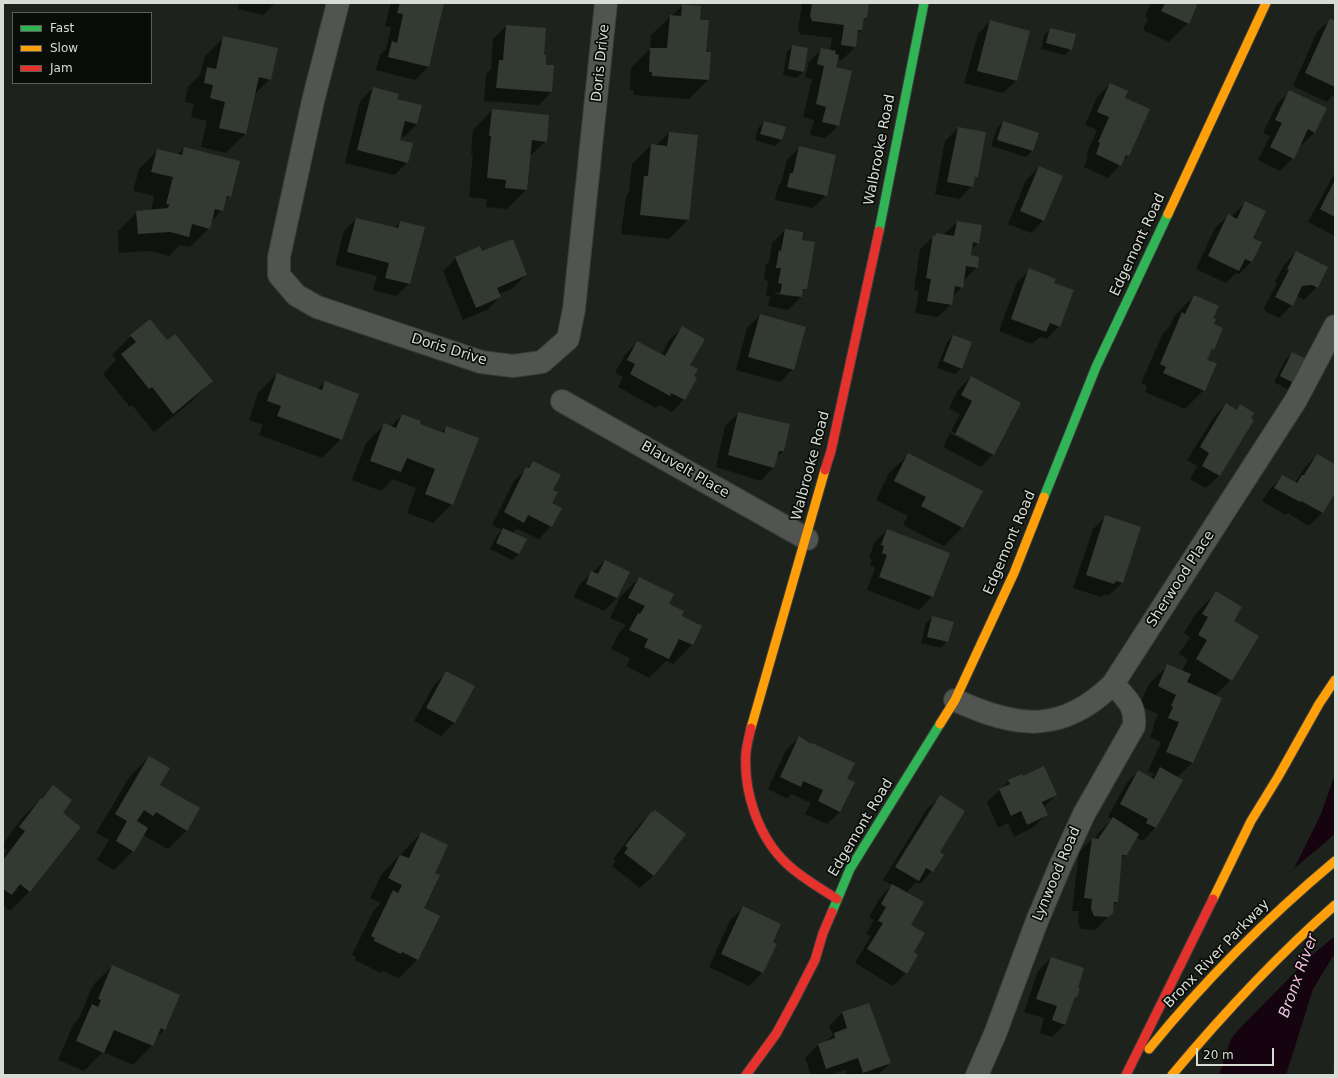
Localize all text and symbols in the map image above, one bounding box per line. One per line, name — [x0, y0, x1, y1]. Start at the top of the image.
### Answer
legend — [12, 12, 152, 84]
text: Fast — [50, 21, 74, 35]
street label: Doris Drive — [589, 23, 613, 103]
text: Slow — [50, 41, 78, 55]
text: Jam — [50, 61, 73, 75]
street label: Walbrooke Road — [861, 93, 899, 207]
street label: Edgemont Road — [1107, 191, 1169, 299]
street label: Doris Drive — [409, 331, 489, 369]
street label: Walbrooke Road — [788, 409, 834, 523]
street label: Blauvelt Place — [638, 438, 732, 502]
street label: Edgemont Road — [981, 488, 1039, 598]
street label: Sherwood Place — [1144, 528, 1218, 630]
street label: Edgemont Road — [825, 776, 897, 880]
street label: Lynwood Road — [1030, 824, 1084, 924]
street label: Bronx River Parkway — [1161, 896, 1273, 1012]
water label: Bronx River — [1276, 932, 1322, 1020]
scale bar — [1198, 1040, 1276, 1066]
text: 20 m — [1203, 1048, 1234, 1062]

